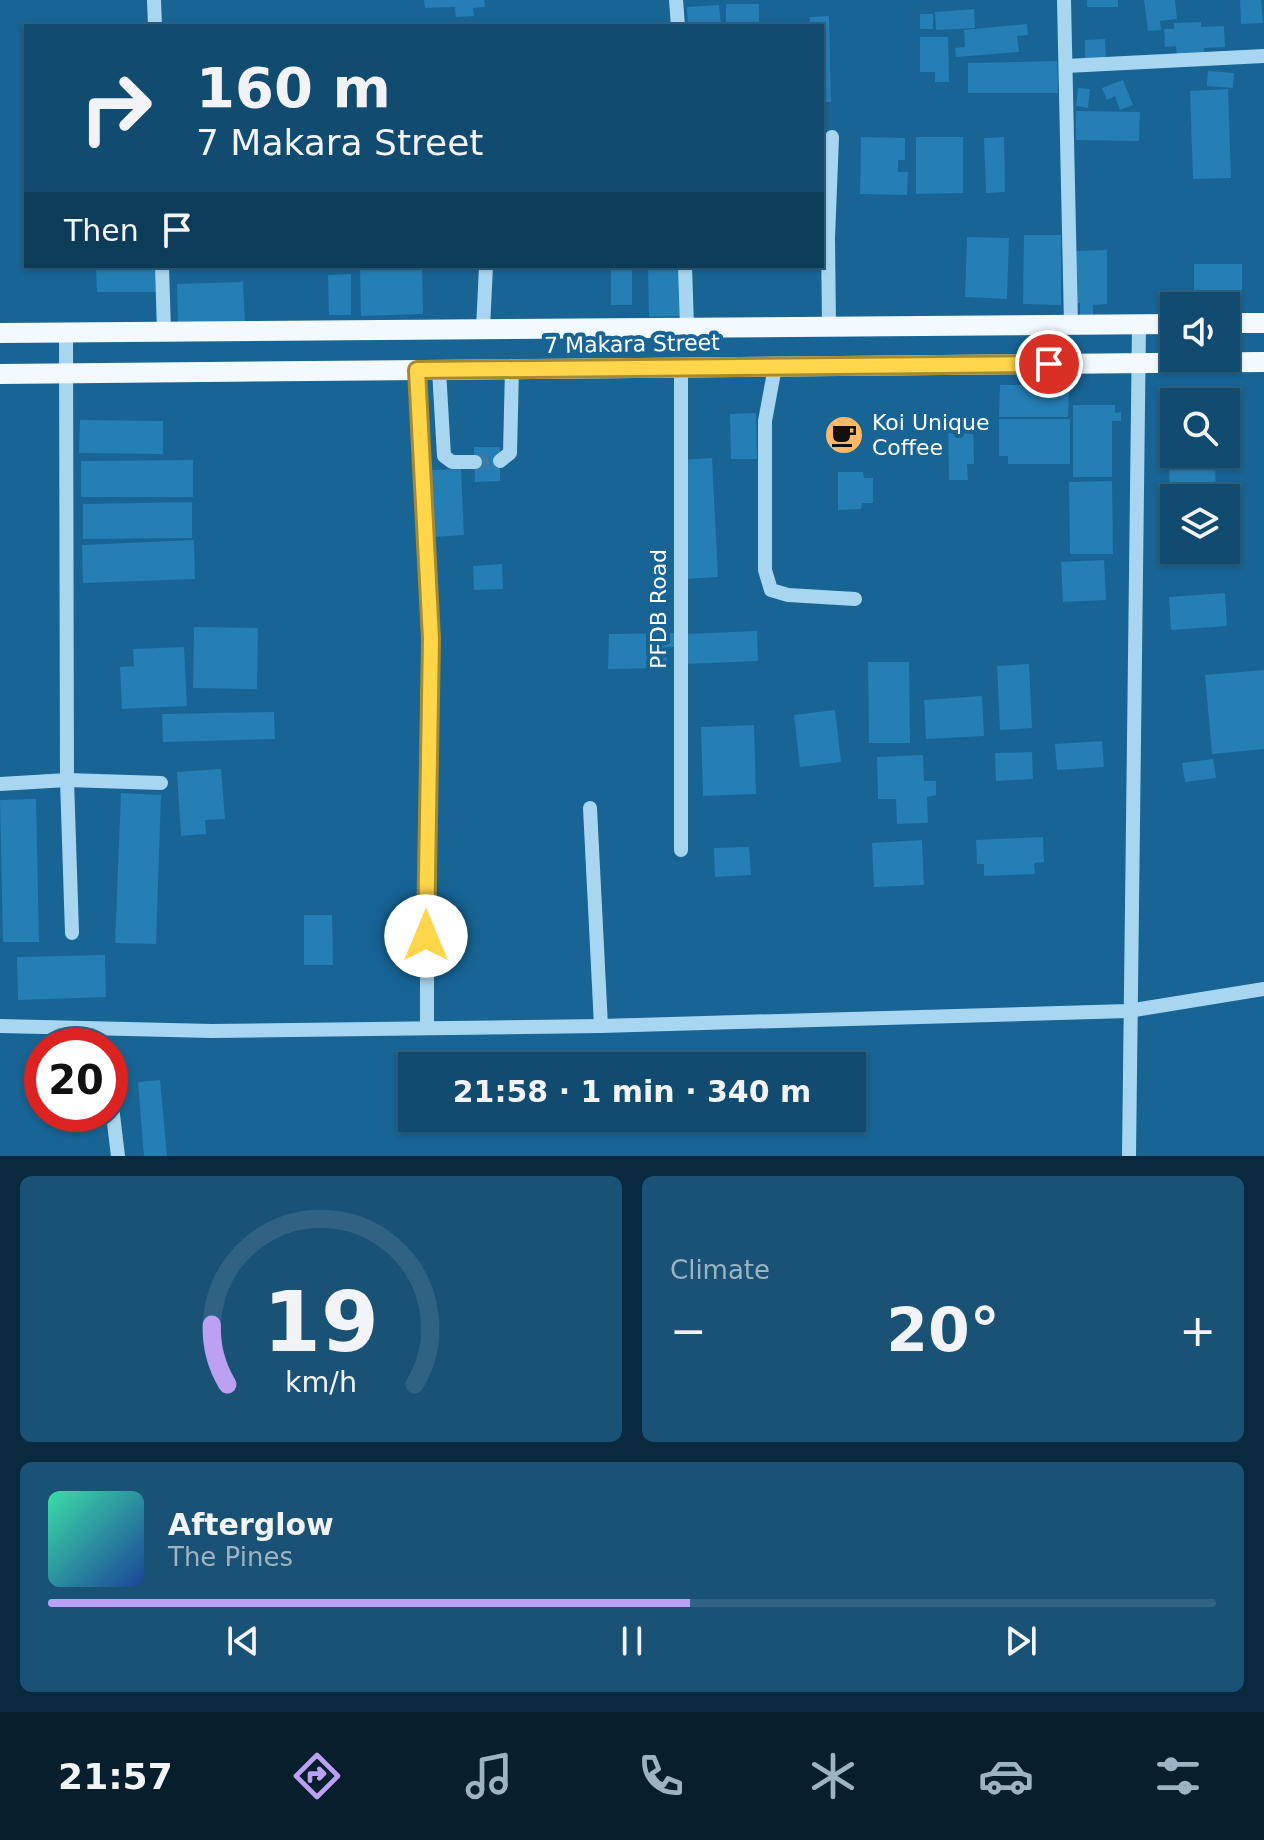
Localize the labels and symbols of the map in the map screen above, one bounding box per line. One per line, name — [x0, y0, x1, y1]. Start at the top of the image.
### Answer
street label: 7 Makara Street — [544, 330, 720, 358]
pin — [1015, 330, 1083, 398]
place label: Koi Unique Coffee — [872, 410, 990, 460]
cafe icon: Koi Unique Coffee — [823, 414, 865, 456]
street label: PFDB Road — [646, 549, 671, 669]
position arrow — [384, 894, 468, 978]
speed limit sign: 20 — [24, 1028, 128, 1132]

